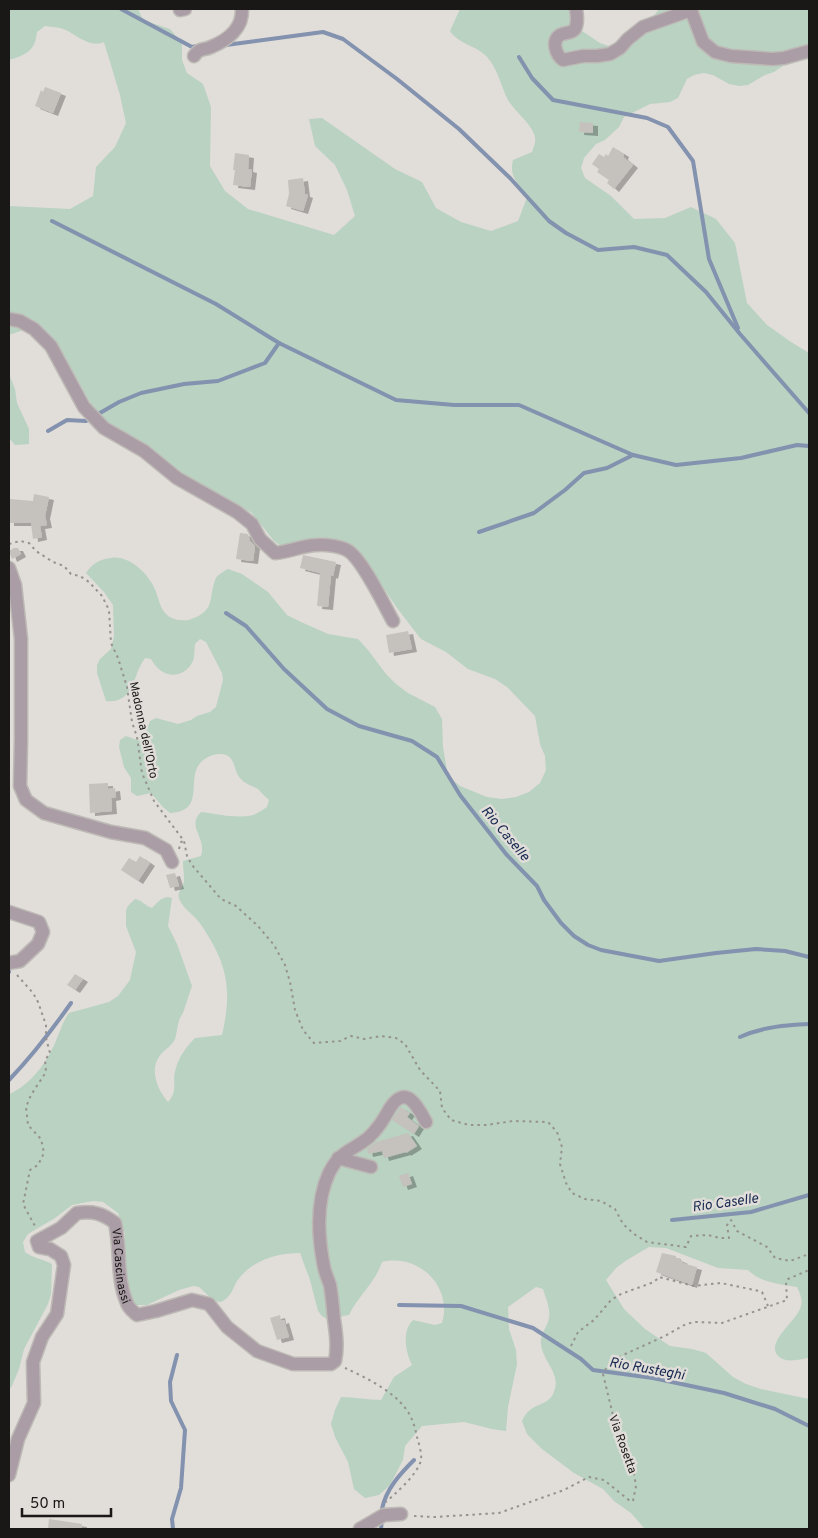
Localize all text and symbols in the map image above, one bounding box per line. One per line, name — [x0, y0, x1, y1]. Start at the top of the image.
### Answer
street label: Madonna dell'Orto — [125, 680, 161, 781]
water label: Rio Caselle — [477, 803, 533, 866]
water label: Rio Caselle — [691, 1190, 760, 1217]
street label: Via Cascinassi — [107, 1227, 133, 1306]
water label: Rio Rusteghi — [608, 1354, 687, 1385]
street label: Via Rosetta — [604, 1413, 640, 1476]
scale bar — [22, 1486, 111, 1518]
text: 50 m — [30, 1495, 65, 1514]

